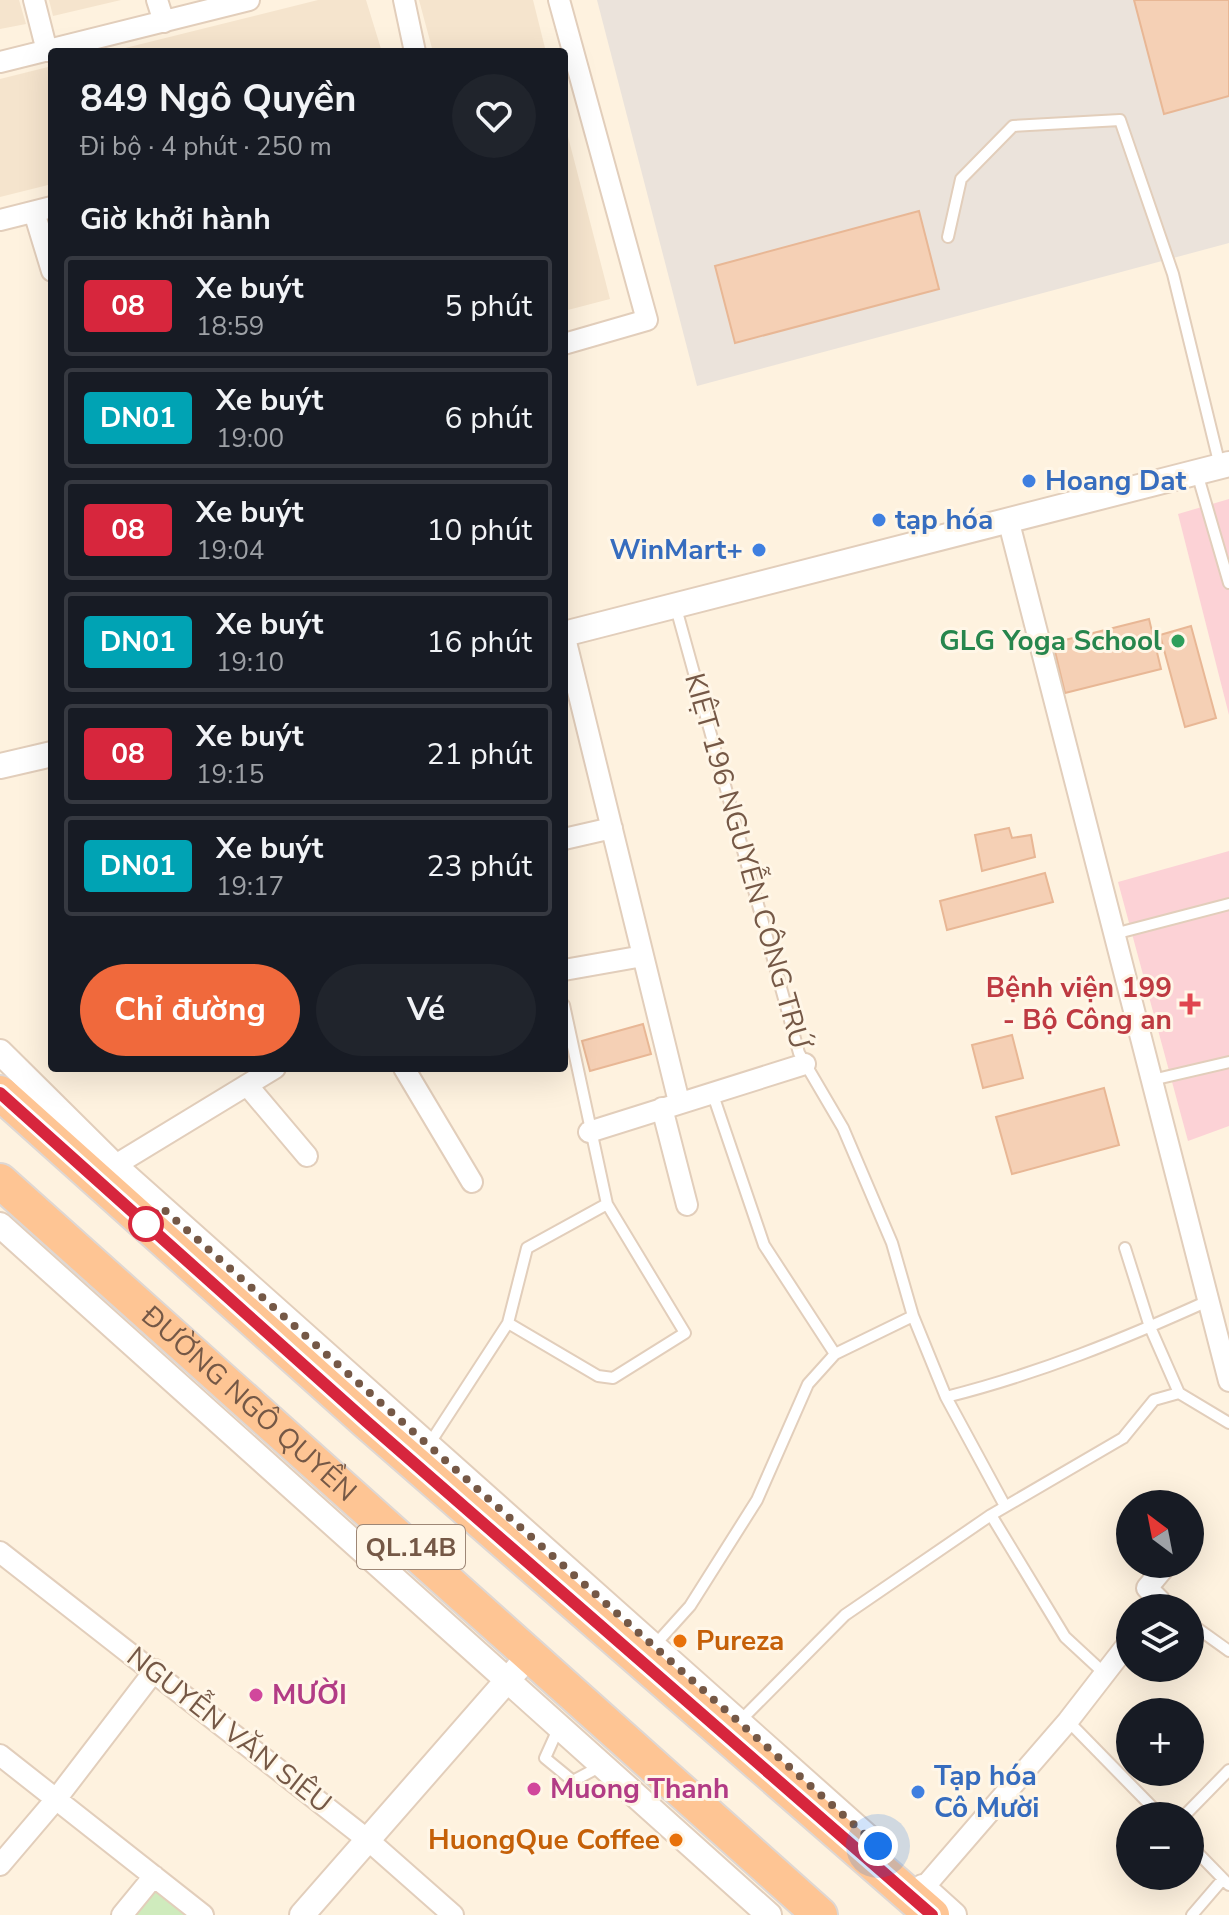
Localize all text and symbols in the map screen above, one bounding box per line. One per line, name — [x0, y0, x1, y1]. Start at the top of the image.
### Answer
text: 849 Ngô Quyền — [80, 73, 356, 124]
button: heart — [452, 74, 536, 158]
text: Đi bộ · 4 phút · 250 m — [80, 129, 332, 164]
text: Giờ khởi hành — [80, 199, 271, 240]
text: Xe buýt — [196, 268, 303, 309]
text: 5 phút — [444, 286, 532, 327]
text: 08 — [111, 287, 145, 325]
text: 18:59 — [196, 309, 264, 344]
text: Xe buýt — [216, 380, 323, 421]
text: 6 phút — [444, 398, 532, 439]
text: DN01 — [100, 399, 176, 437]
text: 19:00 — [216, 421, 284, 456]
place label: Hoang Dat — [1045, 462, 1187, 500]
marker: Hoang Dat — [1020, 472, 1038, 490]
text: Xe buýt — [196, 492, 303, 533]
place label: tạp hóa — [895, 501, 993, 539]
text: 10 phút — [426, 510, 532, 551]
text: 08 — [111, 511, 145, 549]
marker: tạp hóa — [870, 511, 888, 529]
place label: WinMart+ — [609, 531, 743, 569]
text: 19:04 — [196, 533, 264, 568]
marker: WinMart+ — [750, 541, 768, 559]
text: Xe buýt — [216, 604, 323, 645]
text: 16 phút — [426, 622, 532, 663]
place label: GLG Yoga School — [939, 622, 1162, 660]
text: DN01 — [100, 623, 176, 661]
marker: GLG Yoga School — [1169, 632, 1187, 650]
text: 19:10 — [216, 645, 284, 680]
street label: KIỆT 196 NGUYỄN CÔNG TRỨ — [675, 668, 820, 1055]
text: Xe buýt — [196, 716, 303, 757]
text: 21 phút — [426, 734, 532, 775]
text: 08 — [111, 735, 145, 773]
text: 19:15 — [196, 757, 264, 792]
text: Xe buýt — [216, 828, 323, 869]
text: 23 phút — [426, 846, 532, 887]
text: DN01 — [100, 847, 176, 885]
text: 19:17 — [216, 869, 284, 904]
button: Chỉ đường — [80, 964, 300, 1056]
button: Vé — [316, 964, 536, 1056]
place label: Bệnh viện 199 - Bộ Công an — [986, 969, 1172, 1039]
marker: Bệnh viện 199 - Bộ Công an — [1179, 993, 1201, 1015]
unlabelled marker — [129, 1207, 163, 1241]
street label: ĐƯỜNG NGÔ QUYỀN — [132, 1297, 365, 1510]
north arrow — [1116, 1490, 1204, 1578]
map controls — [1116, 1490, 1204, 1890]
road number: QL.14B — [357, 1525, 465, 1569]
button: layers — [1116, 1594, 1204, 1682]
place label: Pureza — [696, 1622, 784, 1660]
marker: Pureza — [671, 1632, 689, 1650]
street label: NGUYỄN VĂN SIÊU — [119, 1637, 340, 1822]
place label: MƯỜI — [272, 1676, 347, 1714]
marker: MƯỜI — [247, 1686, 265, 1704]
button: + — [1116, 1698, 1204, 1786]
place label: Tạp hóa Cô Mười — [934, 1757, 1040, 1827]
place label: Muong Thanh — [550, 1770, 729, 1808]
marker: Muong Thanh — [525, 1780, 543, 1798]
marker: Tạp hóa Cô Mười — [909, 1783, 927, 1801]
button: − — [1116, 1802, 1204, 1890]
place label: HuongQue Coffee — [428, 1821, 660, 1859]
your location — [858, 1826, 898, 1866]
marker: HuongQue Coffee — [667, 1831, 685, 1849]

